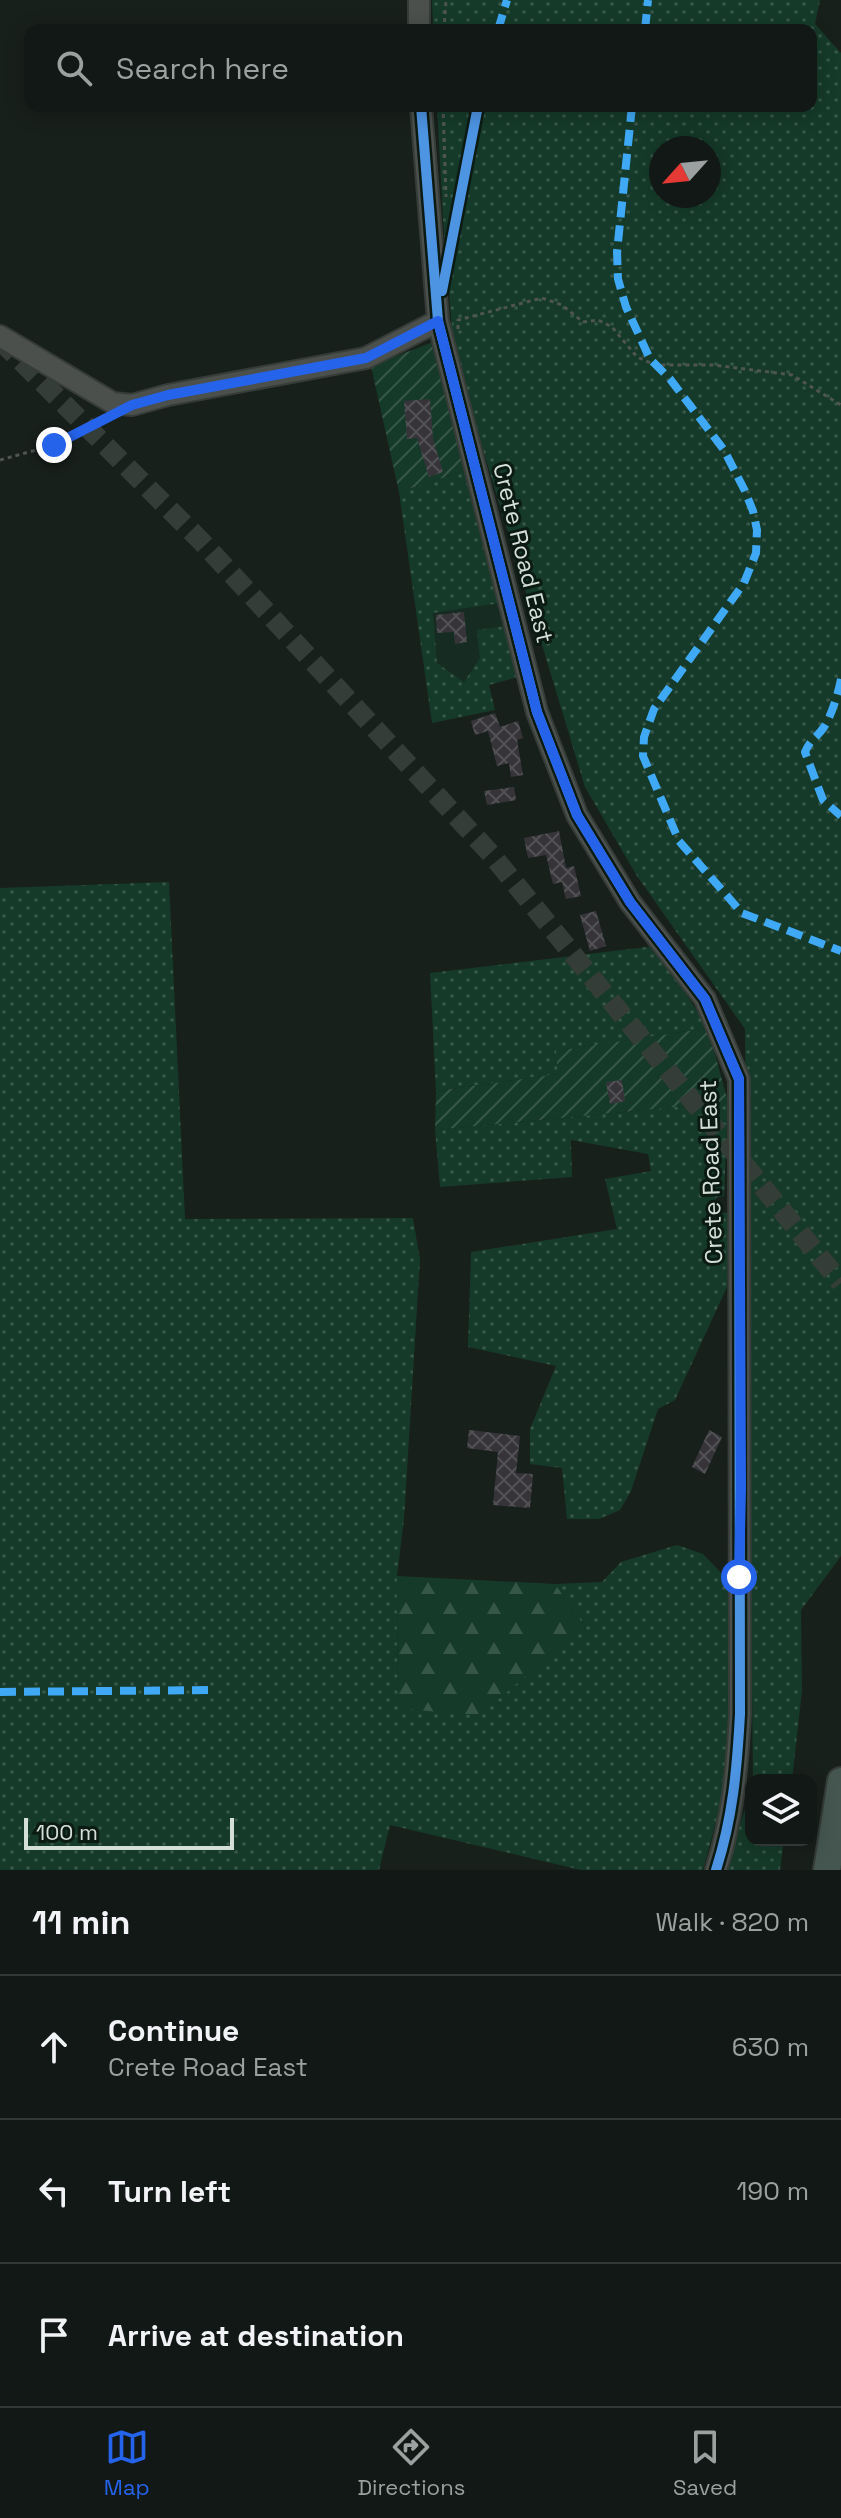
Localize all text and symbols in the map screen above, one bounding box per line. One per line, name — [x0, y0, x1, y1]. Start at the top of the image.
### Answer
search box — [24, 24, 817, 112]
icon: search — [52, 46, 96, 90]
text: Search here — [116, 49, 289, 88]
north arrow — [649, 136, 721, 208]
route end — [36, 427, 72, 463]
street label: Crete Road East — [486, 460, 561, 646]
street label: Crete Road East — [692, 1079, 729, 1265]
route start — [721, 1559, 757, 1595]
map controls — [745, 1774, 817, 1846]
button: layers — [745, 1774, 817, 1846]
scale bar — [24, 1814, 234, 1850]
text: 100 m — [36, 1818, 98, 1846]
text: 11 min — [32, 1901, 130, 1944]
text: Walk · 820 m — [655, 1905, 809, 1939]
text: Continue — [108, 2011, 239, 2050]
icon: ahead — [32, 2025, 76, 2069]
text: 630 m — [732, 2030, 809, 2064]
text: Crete Road East — [108, 2050, 308, 2084]
icon: left — [32, 2169, 76, 2213]
text: Turn left — [108, 2172, 231, 2211]
text: 190 m — [737, 2174, 809, 2208]
icon: arrive — [32, 2313, 76, 2357]
text: Arrive at destination — [108, 2316, 404, 2355]
tab: Map — [104, 2425, 150, 2501]
tab: Directions — [357, 2425, 465, 2501]
tab: Saved — [673, 2425, 737, 2501]

